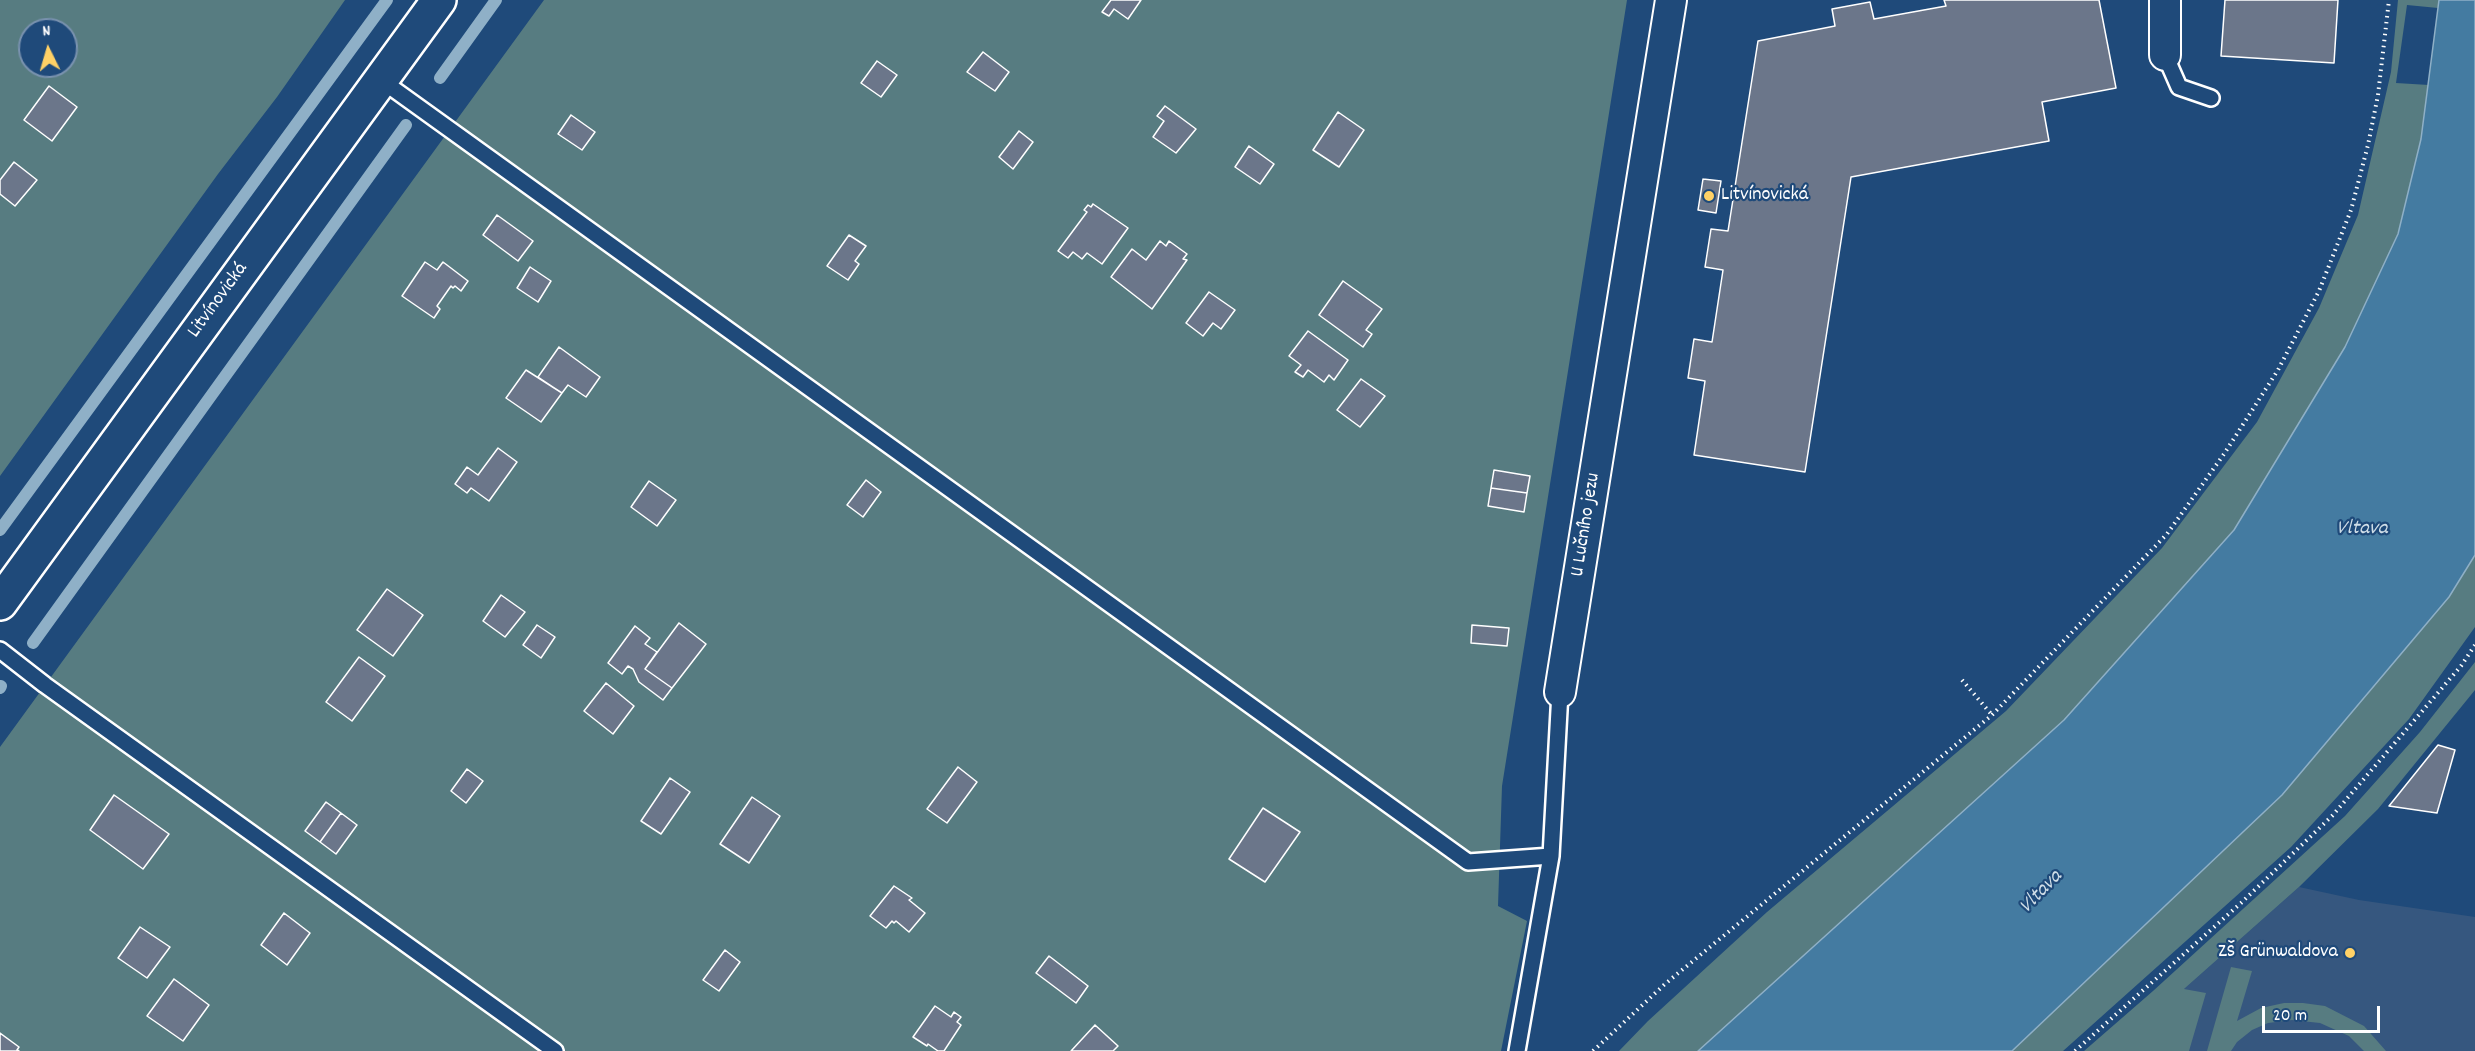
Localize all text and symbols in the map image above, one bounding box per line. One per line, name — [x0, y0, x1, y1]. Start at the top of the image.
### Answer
north arrow — [18, 18, 78, 78]
text: N — [42, 20, 52, 43]
place label: Litvínovická — [1721, 184, 1809, 208]
marker: Litvínovická — [1702, 189, 1716, 203]
street label: Litvínovická — [184, 259, 254, 343]
street label: U Lučního jezu — [1567, 471, 1607, 579]
water label: Vltava — [2336, 517, 2388, 543]
water label: Vltava — [2015, 866, 2069, 920]
place label: ZŠ Grünwaldova — [2218, 941, 2338, 965]
marker: ZŠ Grünwaldova — [2343, 946, 2357, 960]
scale bar — [2265, 994, 2384, 1032]
text: 20 m — [2273, 1004, 2307, 1029]

